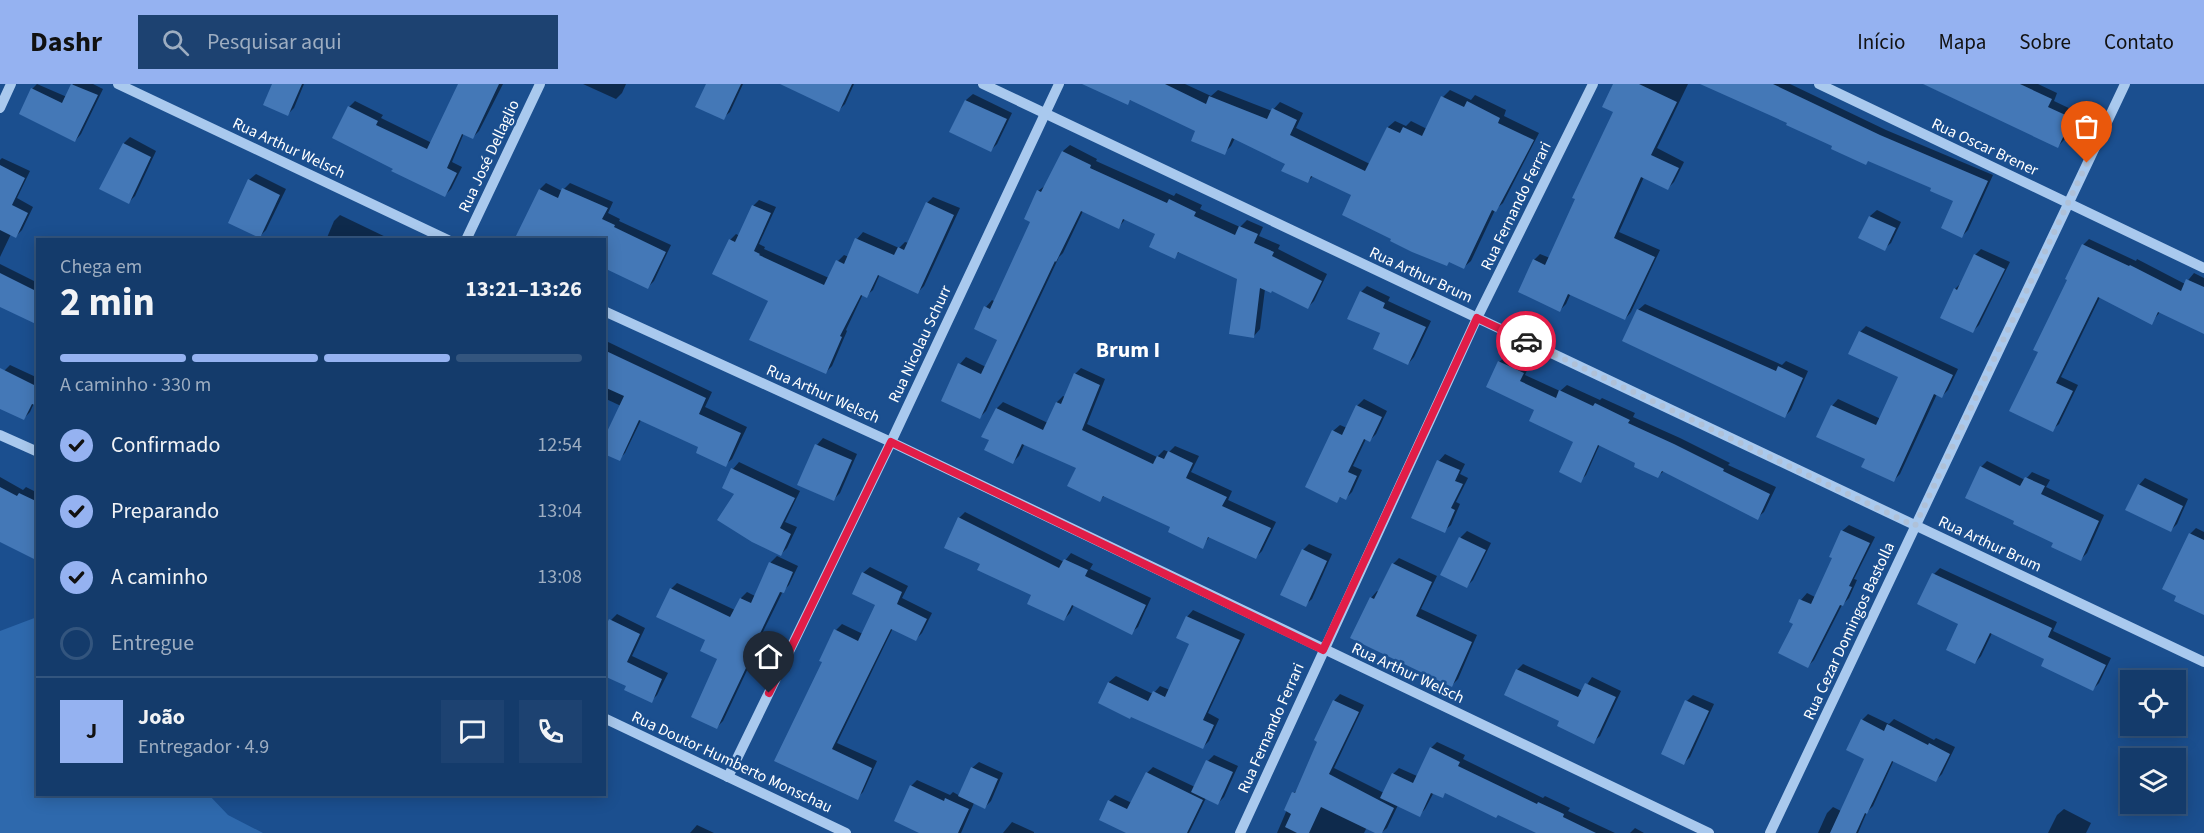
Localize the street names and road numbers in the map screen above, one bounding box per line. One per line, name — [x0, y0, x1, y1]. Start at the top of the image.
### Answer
street label: Rua José Dellaglio — [453, 96, 525, 216]
street label: Rua Arthur Welsch — [229, 112, 349, 184]
street label: Rua Oscar Brener — [1928, 113, 2042, 182]
street label: Rua Fernando Ferrari — [1475, 138, 1557, 274]
street label: Rua Arthur Brum — [1366, 241, 1476, 309]
street label: Rua Nicolau Schurr — [883, 281, 957, 406]
street label: Rua Arthur Welsch — [763, 359, 883, 429]
street label: Rua Arthur Brum — [1935, 510, 2045, 578]
street label: Rua Cezar Domingos Bastolla — [1798, 538, 1900, 724]
street label: Rua Arthur Welsch — [1348, 637, 1468, 709]
street label: Rua Fernando Ferrari — [1232, 659, 1310, 797]
street label: Rua Doutor Humberto Monschau — [628, 706, 836, 818]

